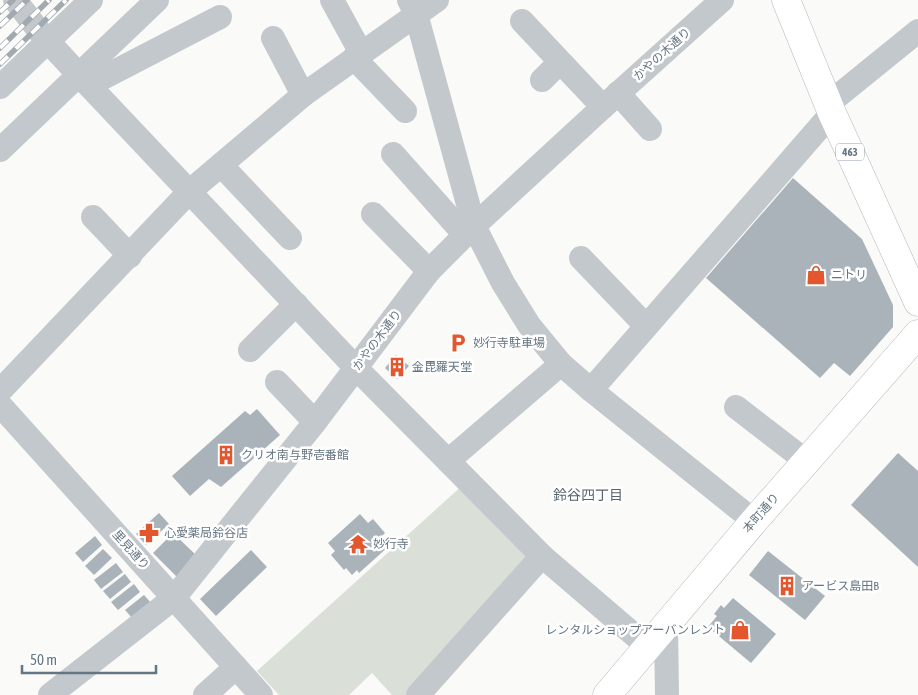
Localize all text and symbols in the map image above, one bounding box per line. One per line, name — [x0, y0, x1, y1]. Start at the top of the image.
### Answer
street label: かやの木通り — [631, 25, 693, 83]
road number: 463 — [836, 144, 864, 160]
shop icon: ニトリ — [805, 264, 827, 286]
place label: ニトリ — [831, 268, 867, 282]
street label: かやの木通り — [350, 307, 404, 373]
parking icon: 妙行寺駐車場 — [447, 332, 469, 354]
place label: 妙行寺駐車場 — [473, 336, 545, 350]
building icon: 金毘羅天堂 — [386, 356, 408, 378]
place label: 金毘羅天堂 — [412, 360, 472, 374]
building icon: クリオ南与野壱番館 — [215, 444, 237, 466]
place label: クリオ南与野壱番館 — [241, 448, 349, 462]
district label: 鈴谷四丁目 — [553, 487, 623, 503]
street label: 本町通り — [740, 490, 782, 536]
pharmacy icon: 心愛薬局鈴谷店 — [138, 522, 160, 544]
place label: 心愛薬局鈴谷店 — [164, 526, 248, 540]
street label: 里見通り — [110, 527, 152, 573]
temple icon: 妙行寺 — [347, 533, 369, 555]
place label: 妙行寺 — [373, 537, 409, 551]
building icon: アービス島田B — [776, 575, 798, 597]
place label: アービス島田B — [802, 579, 879, 593]
shop icon: レンタルショップアーバンレント — [729, 619, 751, 641]
place label: レンタルショップアーバンレント — [545, 623, 725, 637]
scale bar — [22, 642, 156, 674]
text: 50 m — [30, 651, 57, 668]

